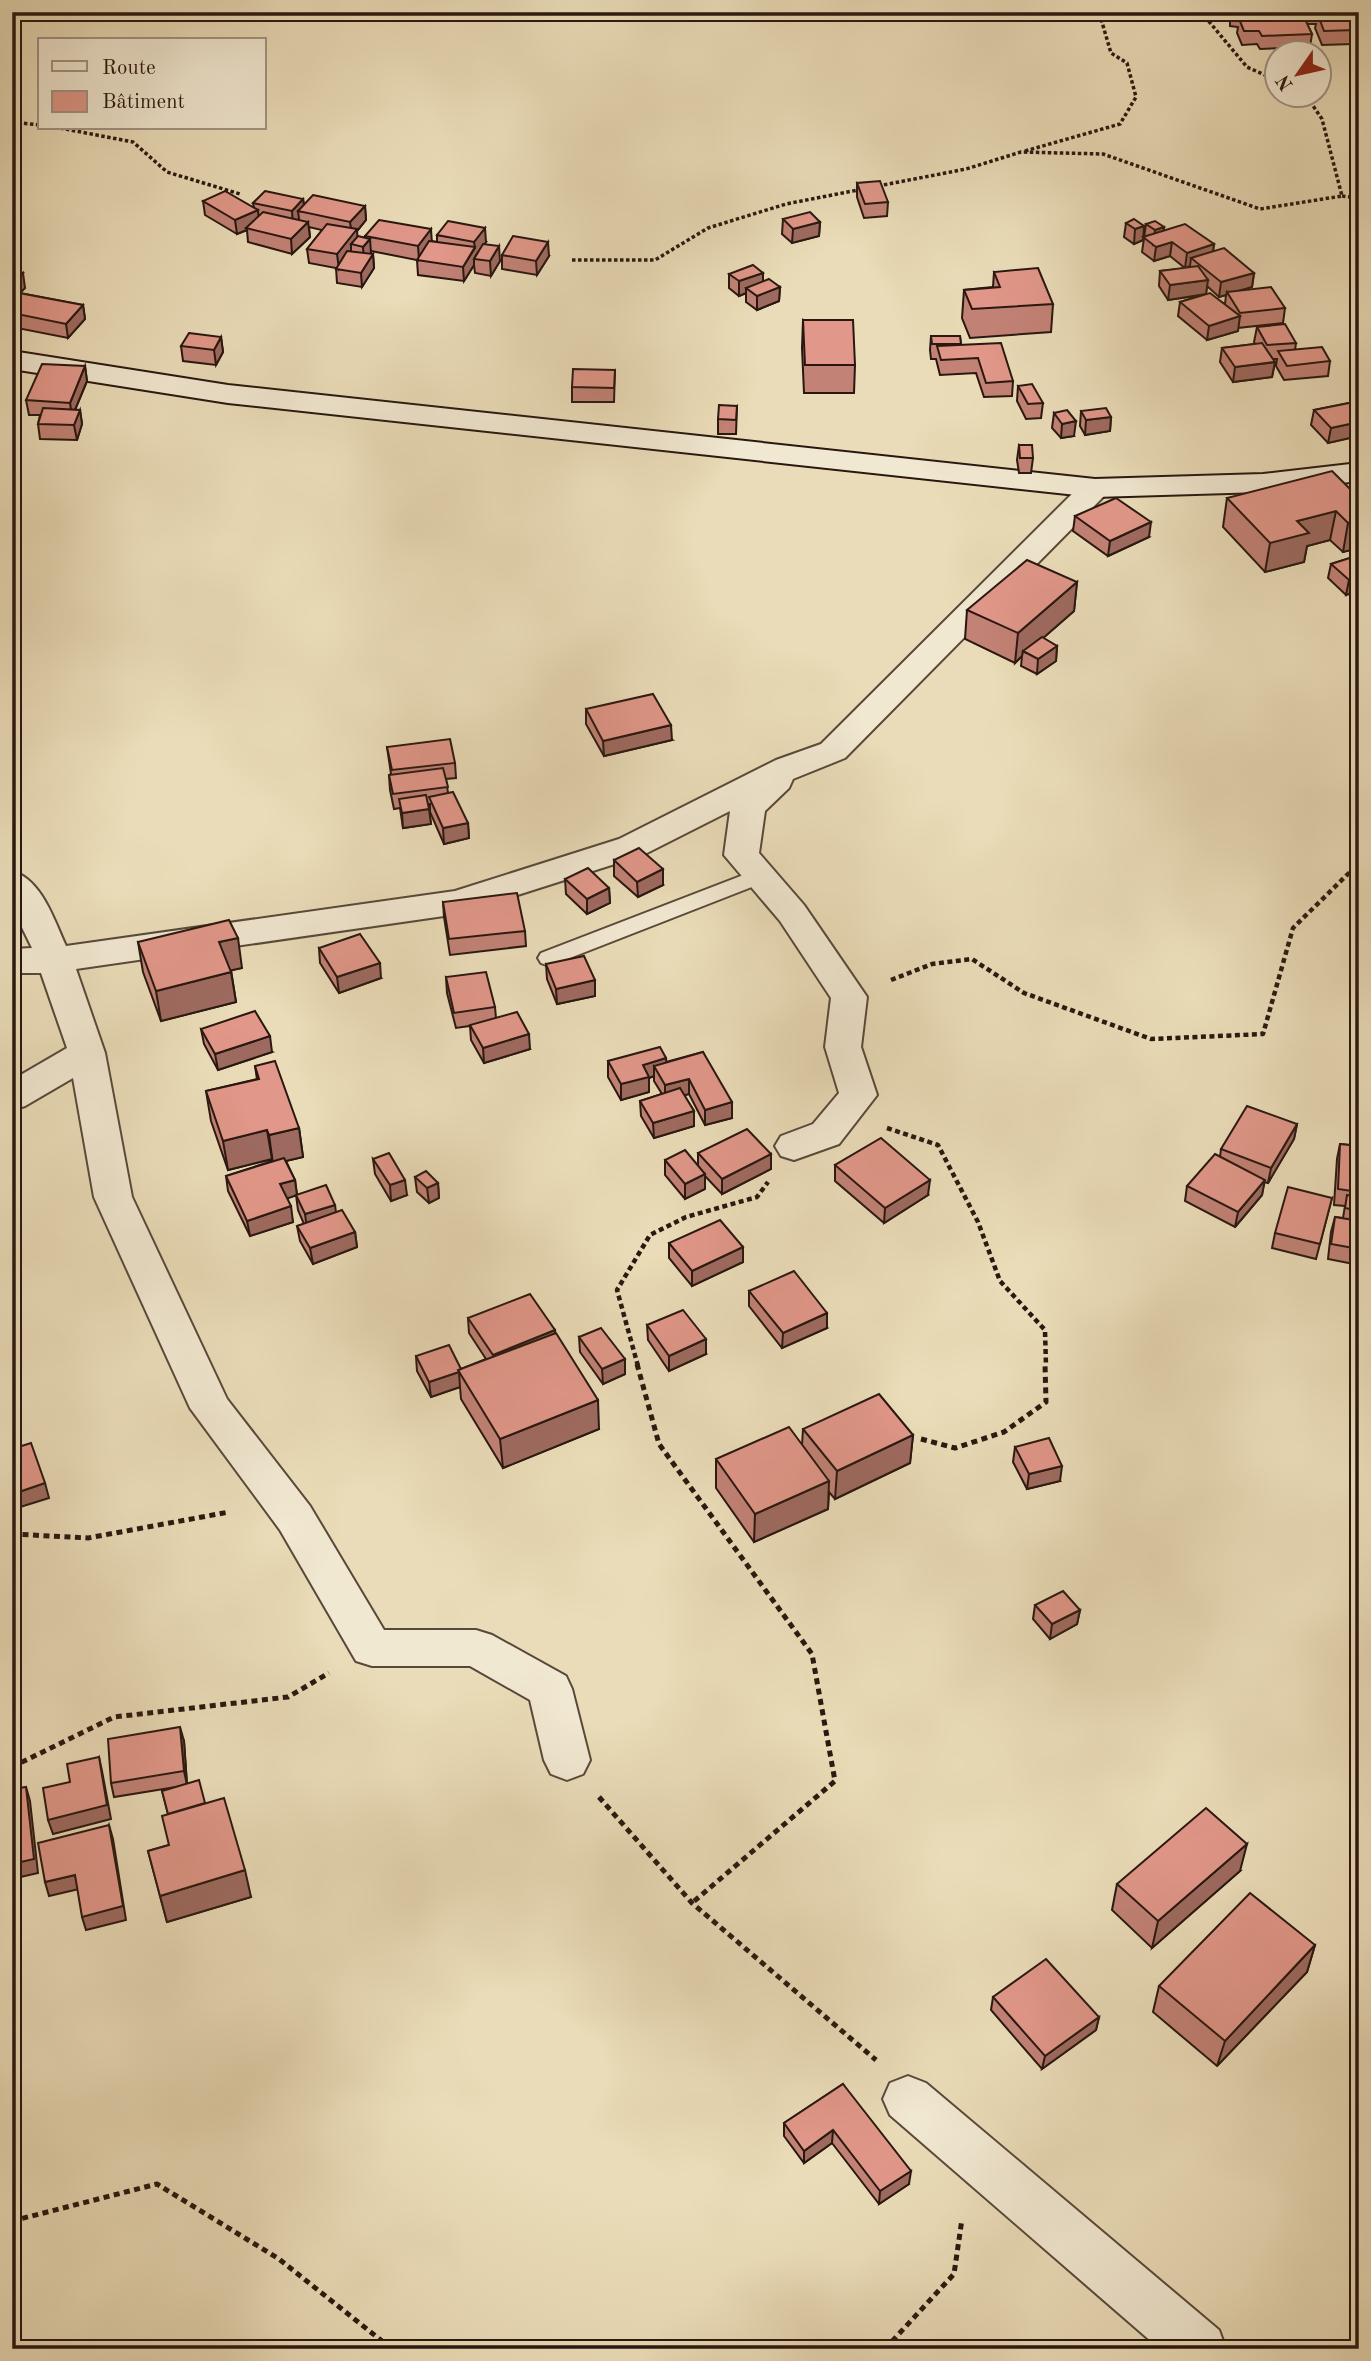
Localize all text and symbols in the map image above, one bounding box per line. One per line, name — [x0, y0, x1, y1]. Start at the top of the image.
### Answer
legend — [38, 38, 266, 130]
north arrow — [1262, 38, 1332, 108]
text: Route — [102, 58, 156, 79]
text: N — [1274, 70, 1298, 93]
text: Bâtiment — [102, 92, 185, 113]

